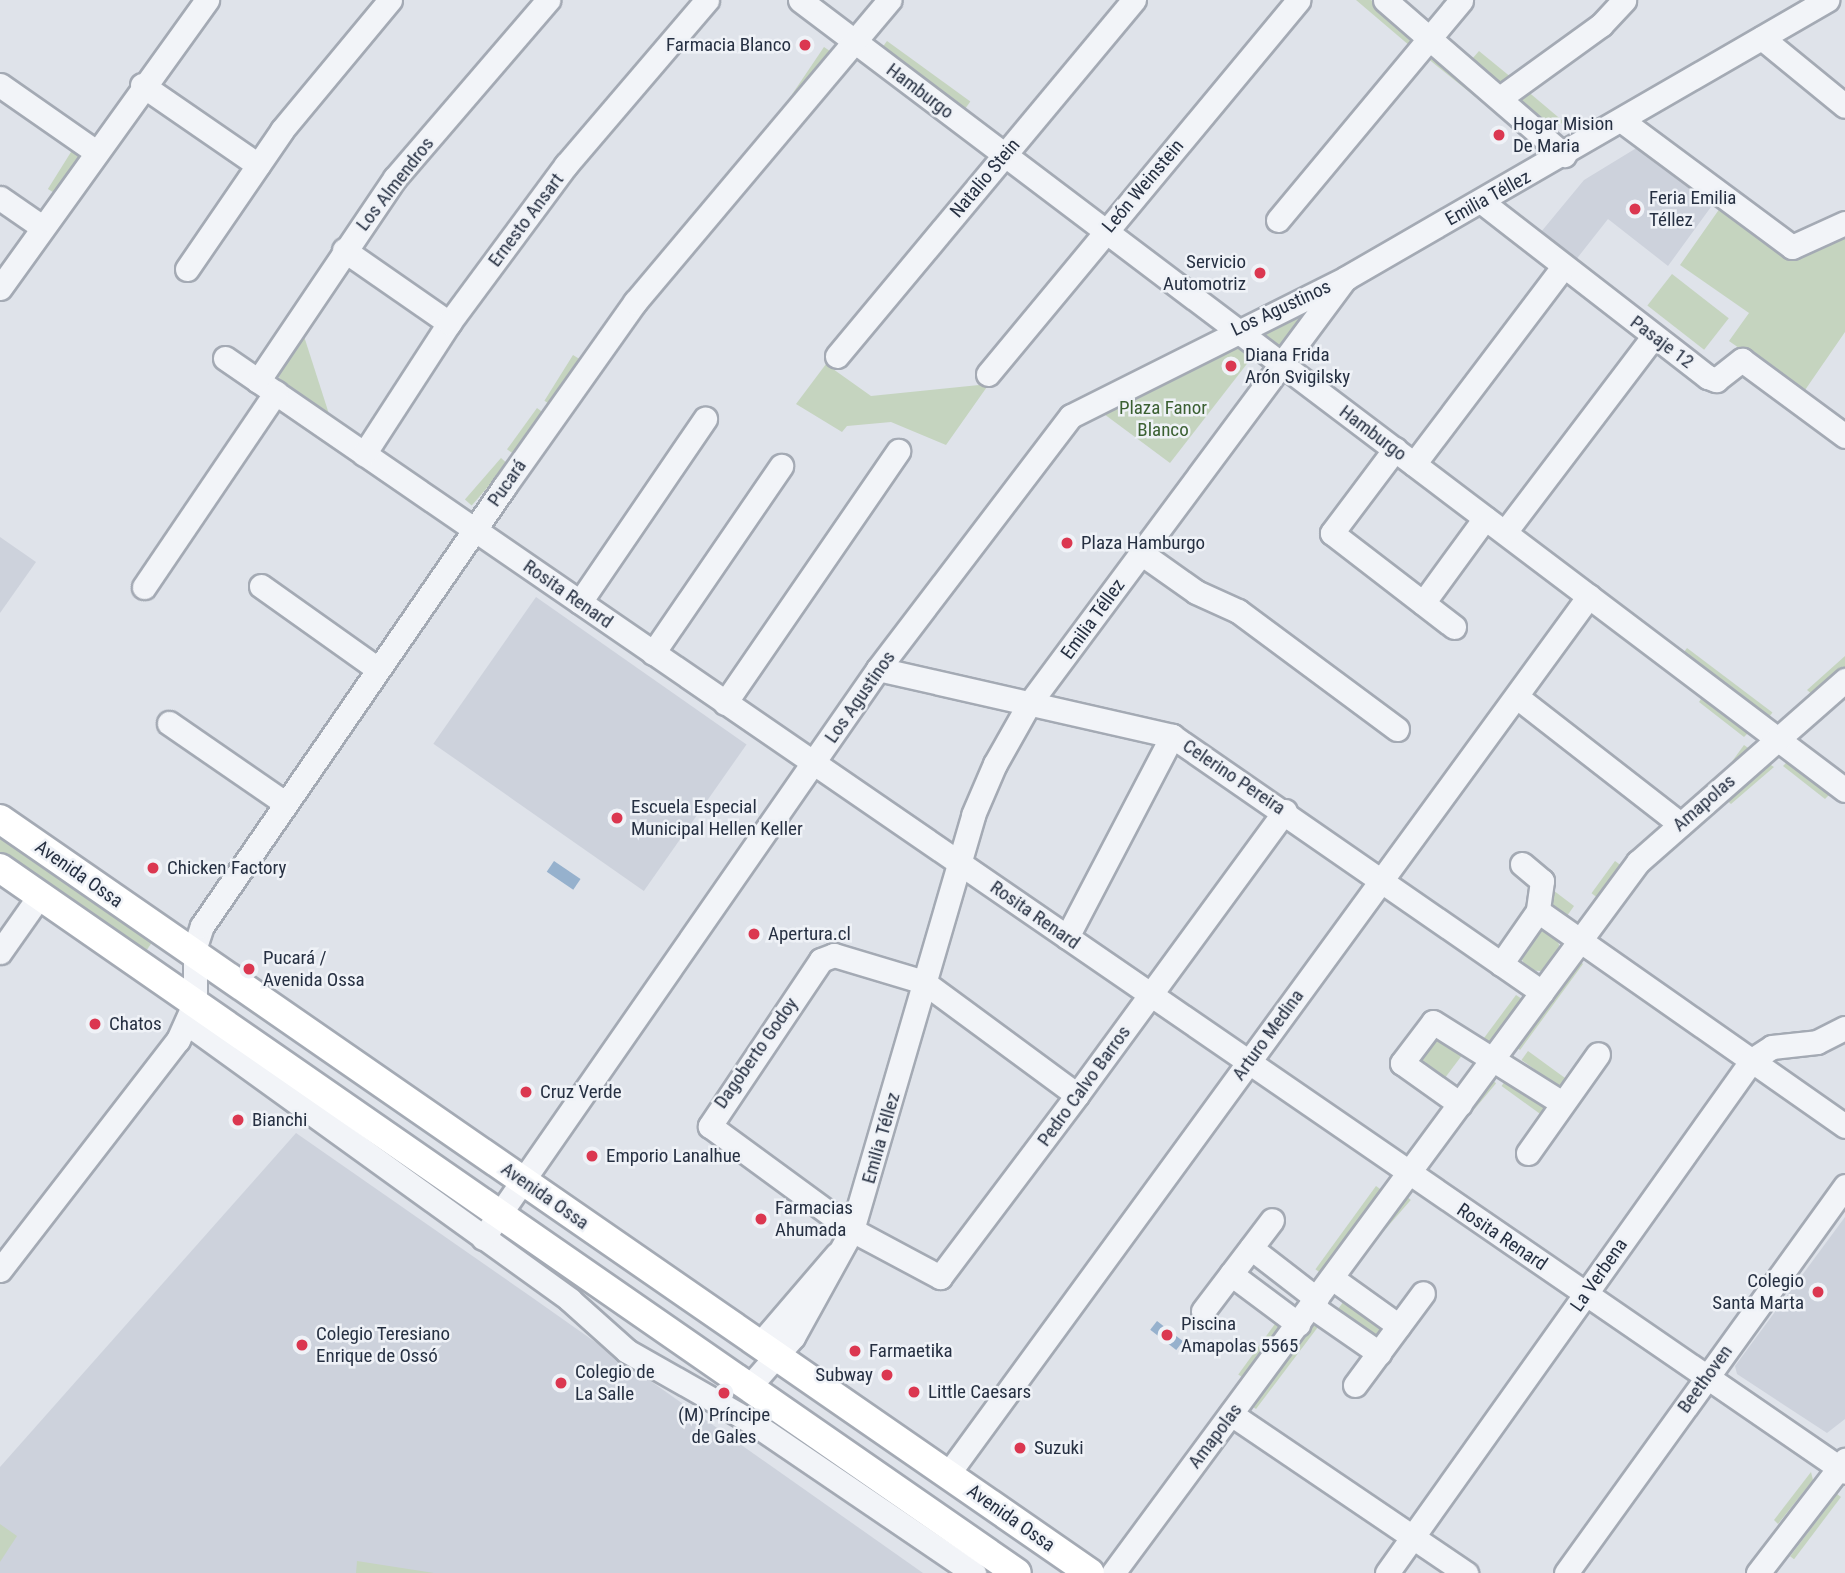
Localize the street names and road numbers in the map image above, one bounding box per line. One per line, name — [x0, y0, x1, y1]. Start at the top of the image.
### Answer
street label: Hamburgo — [882, 58, 958, 124]
street label: Los Almendros — [351, 133, 439, 235]
street label: Natalio Stein — [945, 134, 1025, 222]
street label: León Weinstein — [1097, 135, 1189, 237]
street label: Emilia Téllez — [1441, 165, 1535, 231]
street label: Ernesto Ansart — [483, 169, 569, 271]
street label: Los Agustinos — [1228, 275, 1334, 341]
street label: Pasaje 12 — [1626, 311, 1698, 373]
street label: Hamburgo — [1335, 400, 1411, 466]
street label: Pucará — [483, 455, 531, 511]
street label: Rosita Renard — [519, 555, 617, 633]
street label: Emilia Téllez — [1056, 574, 1130, 664]
street label: Los Agustinos — [820, 647, 900, 747]
street label: Celerino Pereira — [1178, 734, 1290, 820]
street label: Amapolas — [1668, 770, 1740, 836]
street label: Avenida Ossa — [31, 835, 127, 913]
street label: Rosita Renard — [986, 876, 1084, 954]
street label: Arturo Medina — [1227, 985, 1309, 1085]
street label: Dagoberto Godoy — [709, 993, 803, 1113]
street label: Pedro Calvo Barros — [1033, 1021, 1135, 1151]
street label: Emilia Téllez — [857, 1090, 905, 1186]
street label: Avenida Ossa — [497, 1157, 593, 1235]
street label: Rosita Renard — [1452, 1198, 1552, 1276]
street label: La Verbena — [1566, 1234, 1632, 1316]
street label: Beethoven — [1673, 1341, 1737, 1417]
street label: Amapolas — [1183, 1399, 1247, 1473]
street label: Avenida Ossa — [963, 1479, 1059, 1557]

